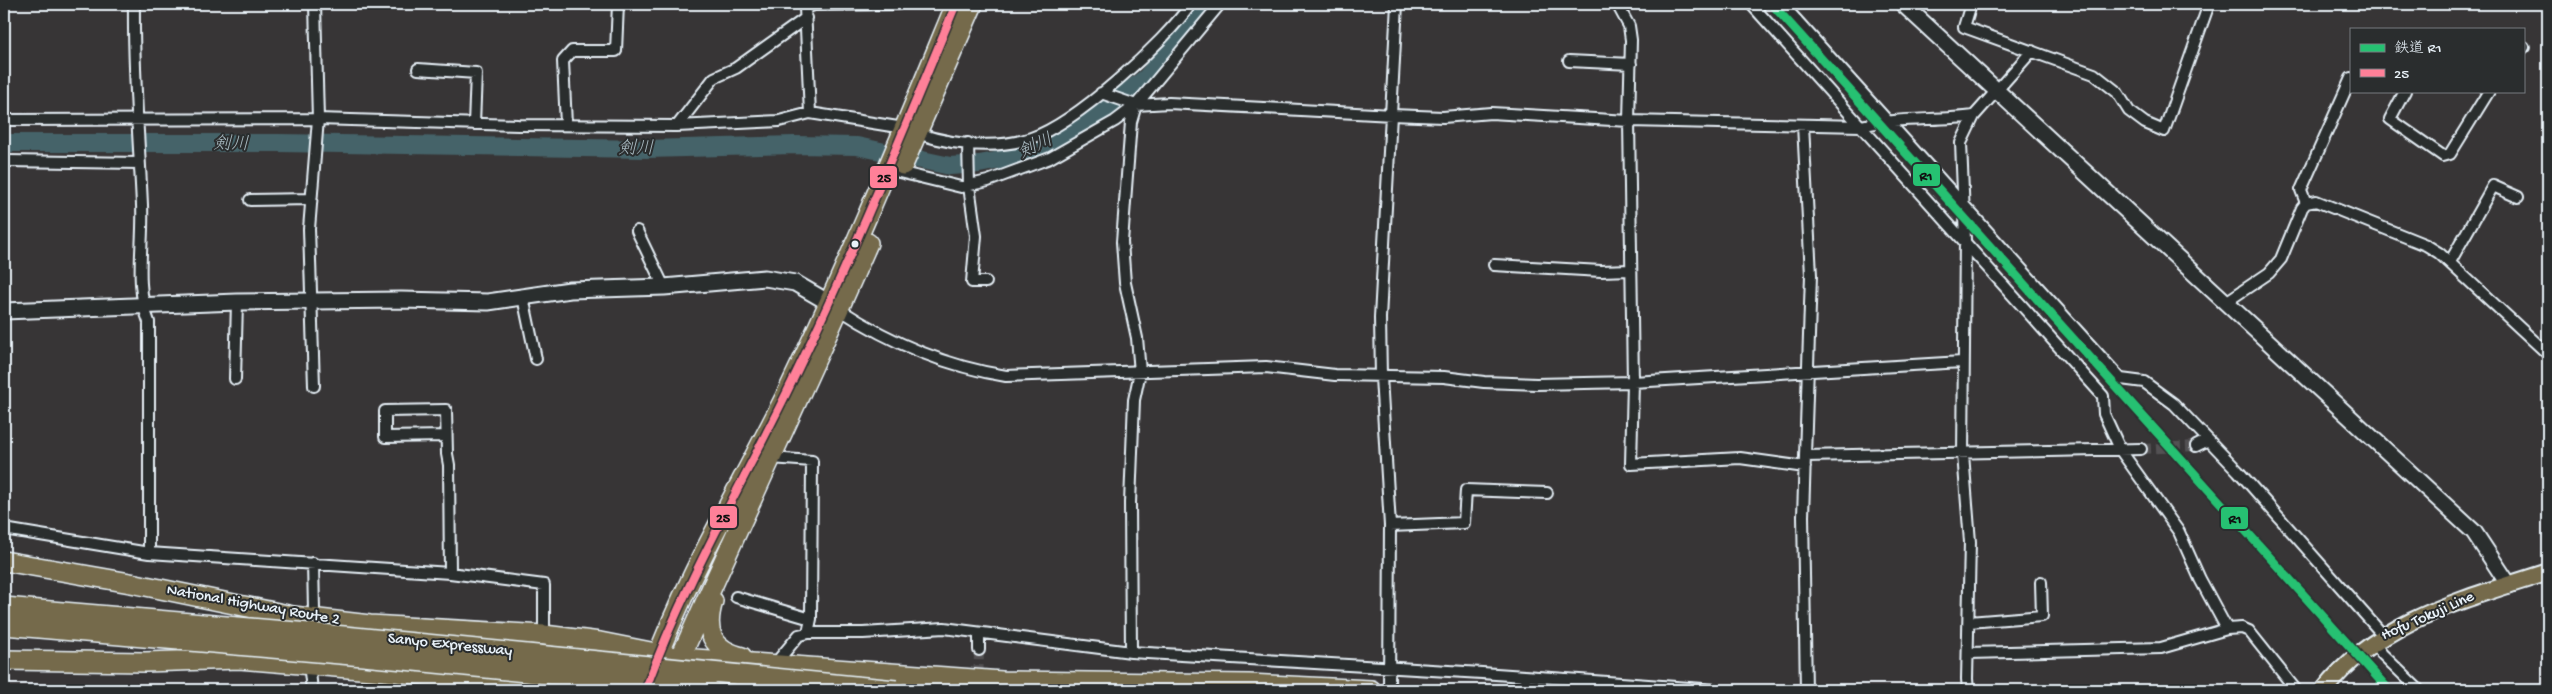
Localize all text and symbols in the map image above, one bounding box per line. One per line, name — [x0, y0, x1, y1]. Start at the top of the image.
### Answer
legend — [2350, 28, 2524, 92]
text: 鉄道 R1 — [2394, 40, 2441, 58]
text: 25 — [2394, 66, 2409, 84]
water label: 剣川 — [1015, 129, 1057, 164]
water label: 剣川 — [213, 133, 249, 156]
water label: 剣川 — [618, 138, 654, 160]
line badge: R1 — [1912, 163, 1941, 187]
line badge: 25 — [869, 165, 898, 189]
text: R1 — [1919, 169, 1933, 186]
text: 25 — [877, 171, 892, 188]
unlabelled marker — [850, 239, 860, 249]
line badge: 25 — [709, 505, 738, 529]
line badge: R1 — [2220, 506, 2249, 530]
text: 25 — [716, 511, 731, 528]
text: R1 — [2228, 512, 2242, 529]
street label: National Highway Route 2 — [165, 581, 341, 631]
street label: Hofu Tokuji Line — [2379, 588, 2478, 646]
street label: Sanyo Expressway — [387, 630, 513, 662]

